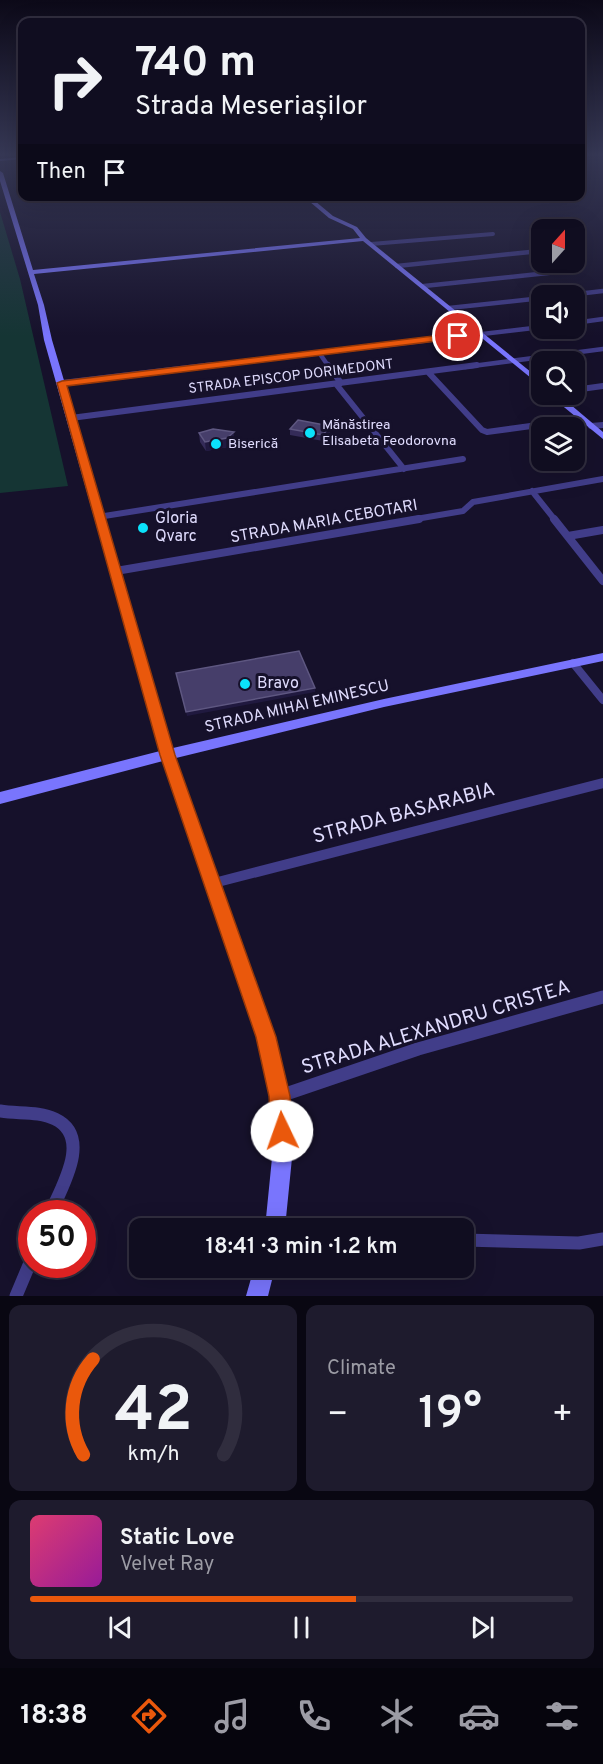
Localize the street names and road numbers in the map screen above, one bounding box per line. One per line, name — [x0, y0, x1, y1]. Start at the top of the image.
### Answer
street label: STRADA EPISCOP DORIMEDONT — [188, 356, 394, 398]
street label: STRADA MARIA CEBOTARI — [229, 496, 419, 548]
street label: STRADA MIHAI EMINESCU — [203, 676, 391, 738]
street label: STRADA BASARABIA — [310, 777, 498, 851]
street label: STRADA ALEXANDRU CRISTEA — [298, 975, 574, 1081]

